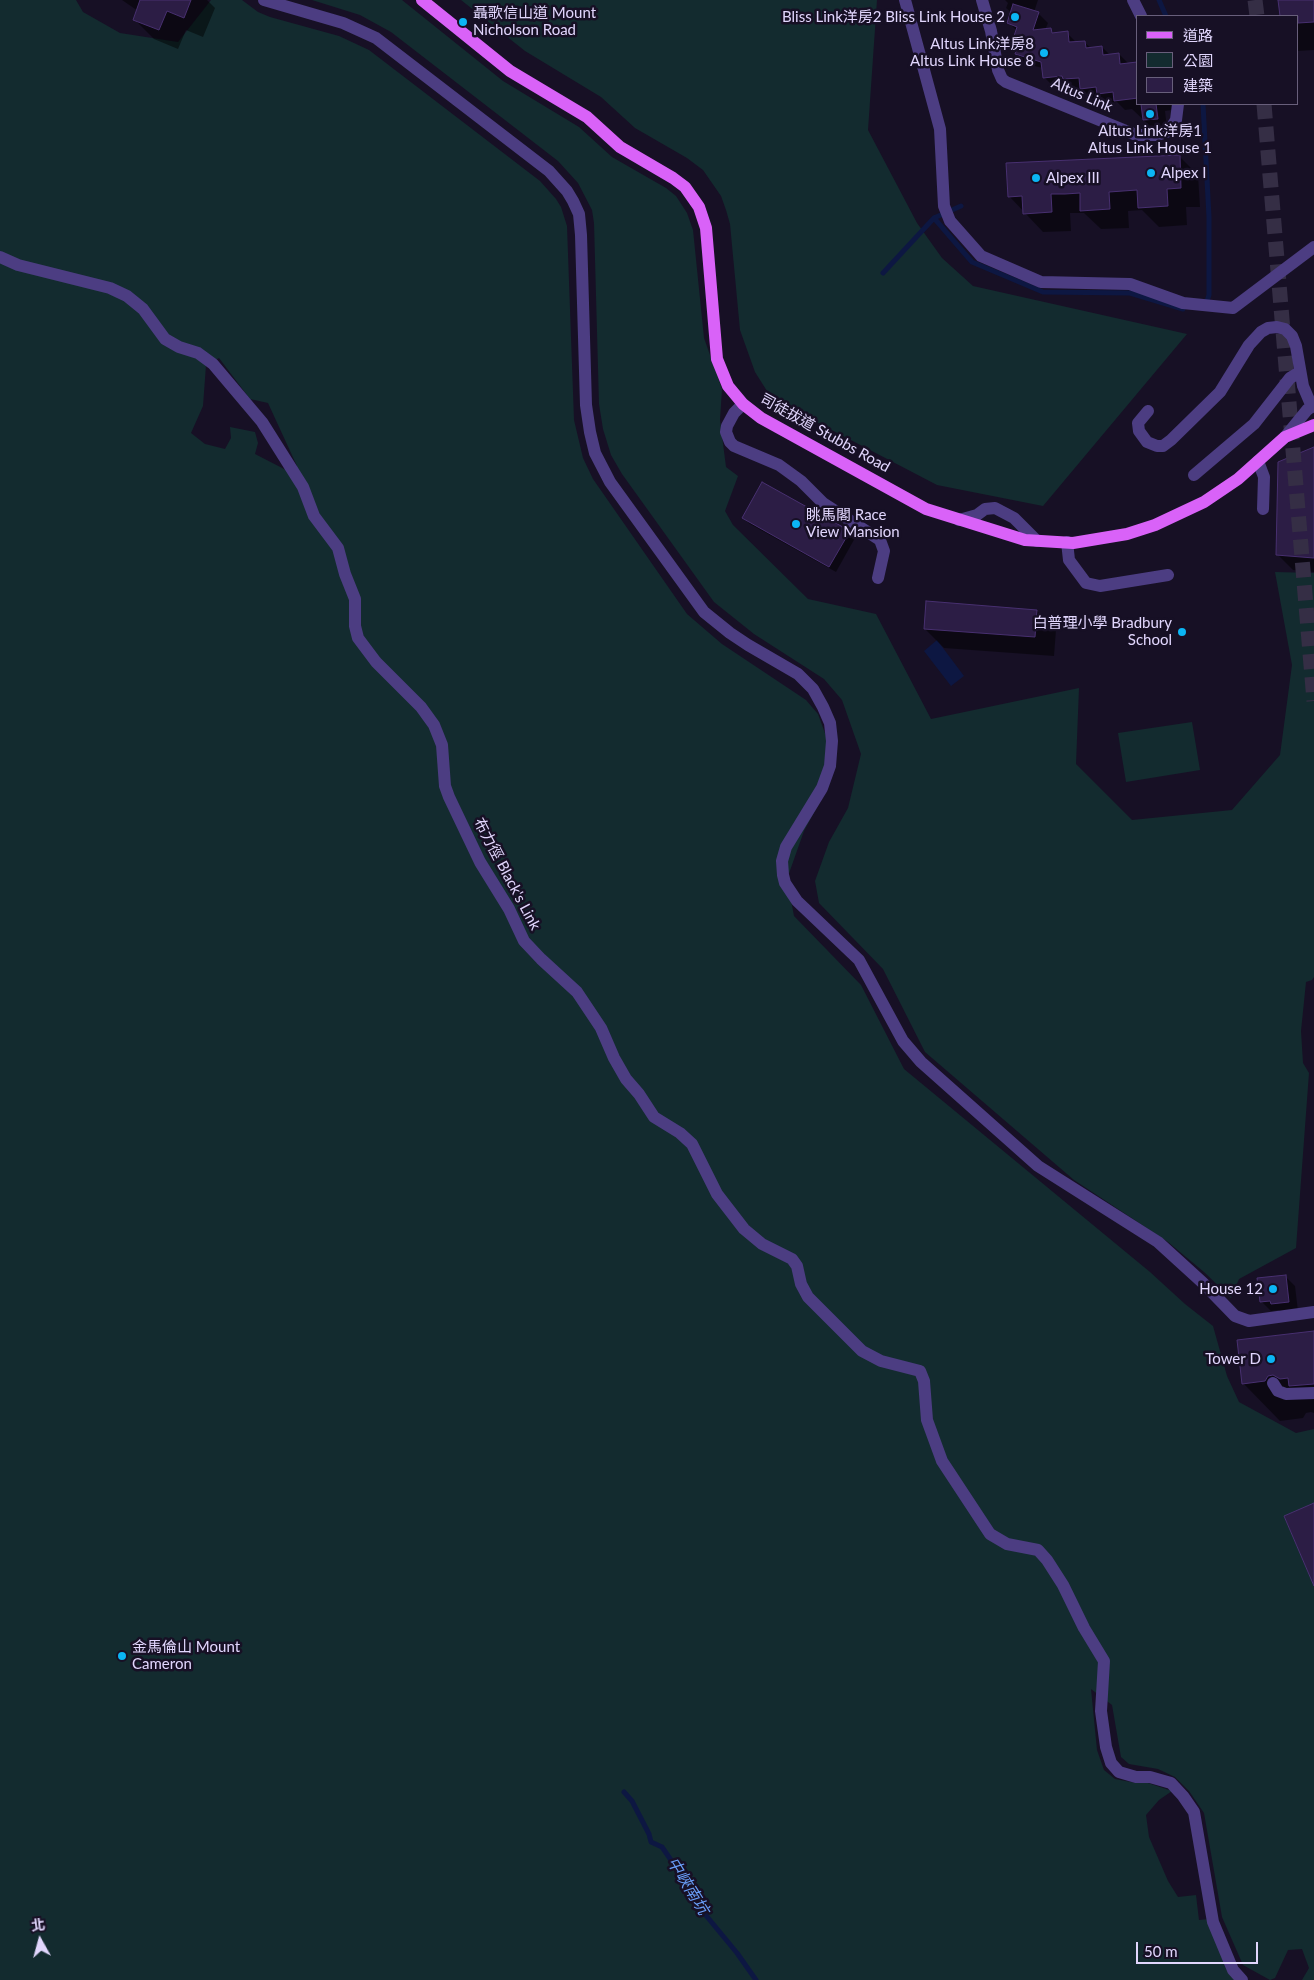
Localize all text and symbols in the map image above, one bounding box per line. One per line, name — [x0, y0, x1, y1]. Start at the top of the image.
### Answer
place label: 聶歌信山道 Mount Nicholson Road — [473, 4, 596, 39]
place label: Bliss Link洋房2 Bliss Link House 2 — [782, 8, 1005, 26]
marker: Bliss Link洋房2 Bliss Link House 2 — [1009, 11, 1021, 23]
legend — [1136, 15, 1299, 105]
marker: 聶歌信山道 Mount Nicholson Road — [457, 16, 469, 28]
text: 道路 — [1183, 26, 1213, 44]
place label: Altus Link洋房8 Altus Link House 8 — [910, 35, 1034, 70]
marker: Altus Link洋房8 Altus Link House 8 — [1038, 47, 1050, 59]
text: 公園 — [1183, 51, 1213, 69]
street label: Altus Link — [1049, 74, 1115, 116]
text: 建築 — [1183, 76, 1213, 94]
marker: Altus Link洋房1 Altus Link House 1 — [1144, 108, 1156, 120]
place label: Altus Link洋房1 Altus Link House 1 — [1088, 122, 1212, 157]
place label: Alpex I — [1161, 164, 1206, 182]
marker: Alpex I — [1145, 167, 1157, 179]
place label: Alpex III — [1046, 169, 1100, 187]
marker: Alpex III — [1030, 172, 1042, 184]
street label: 司徒拔道 Stubbs Road — [757, 390, 893, 476]
place label: 眺馬閣 Race View Mansion — [806, 506, 900, 541]
marker: 眺馬閣 Race View Mansion — [790, 518, 802, 530]
place label: 白普理小學 Bradbury School — [1032, 614, 1172, 649]
marker: 白普理小學 Bradbury School — [1176, 626, 1188, 638]
street label: 布力徑 Black's Link — [470, 815, 544, 933]
place label: House 12 — [1199, 1280, 1263, 1298]
marker: House 12 — [1267, 1283, 1279, 1295]
place label: Tower D — [1205, 1350, 1261, 1368]
marker: Tower D — [1265, 1353, 1277, 1365]
place label: 金馬倫山 Mount Cameron — [132, 1638, 240, 1673]
marker: 金馬倫山 Mount Cameron — [116, 1650, 128, 1662]
water label: 中峽南坑 — [663, 1854, 713, 1918]
north arrow — [15, 1915, 65, 1965]
text: 北 — [30, 1915, 46, 1934]
scale bar — [1139, 1932, 1262, 1964]
text: 50 m — [1144, 1942, 1178, 1960]

